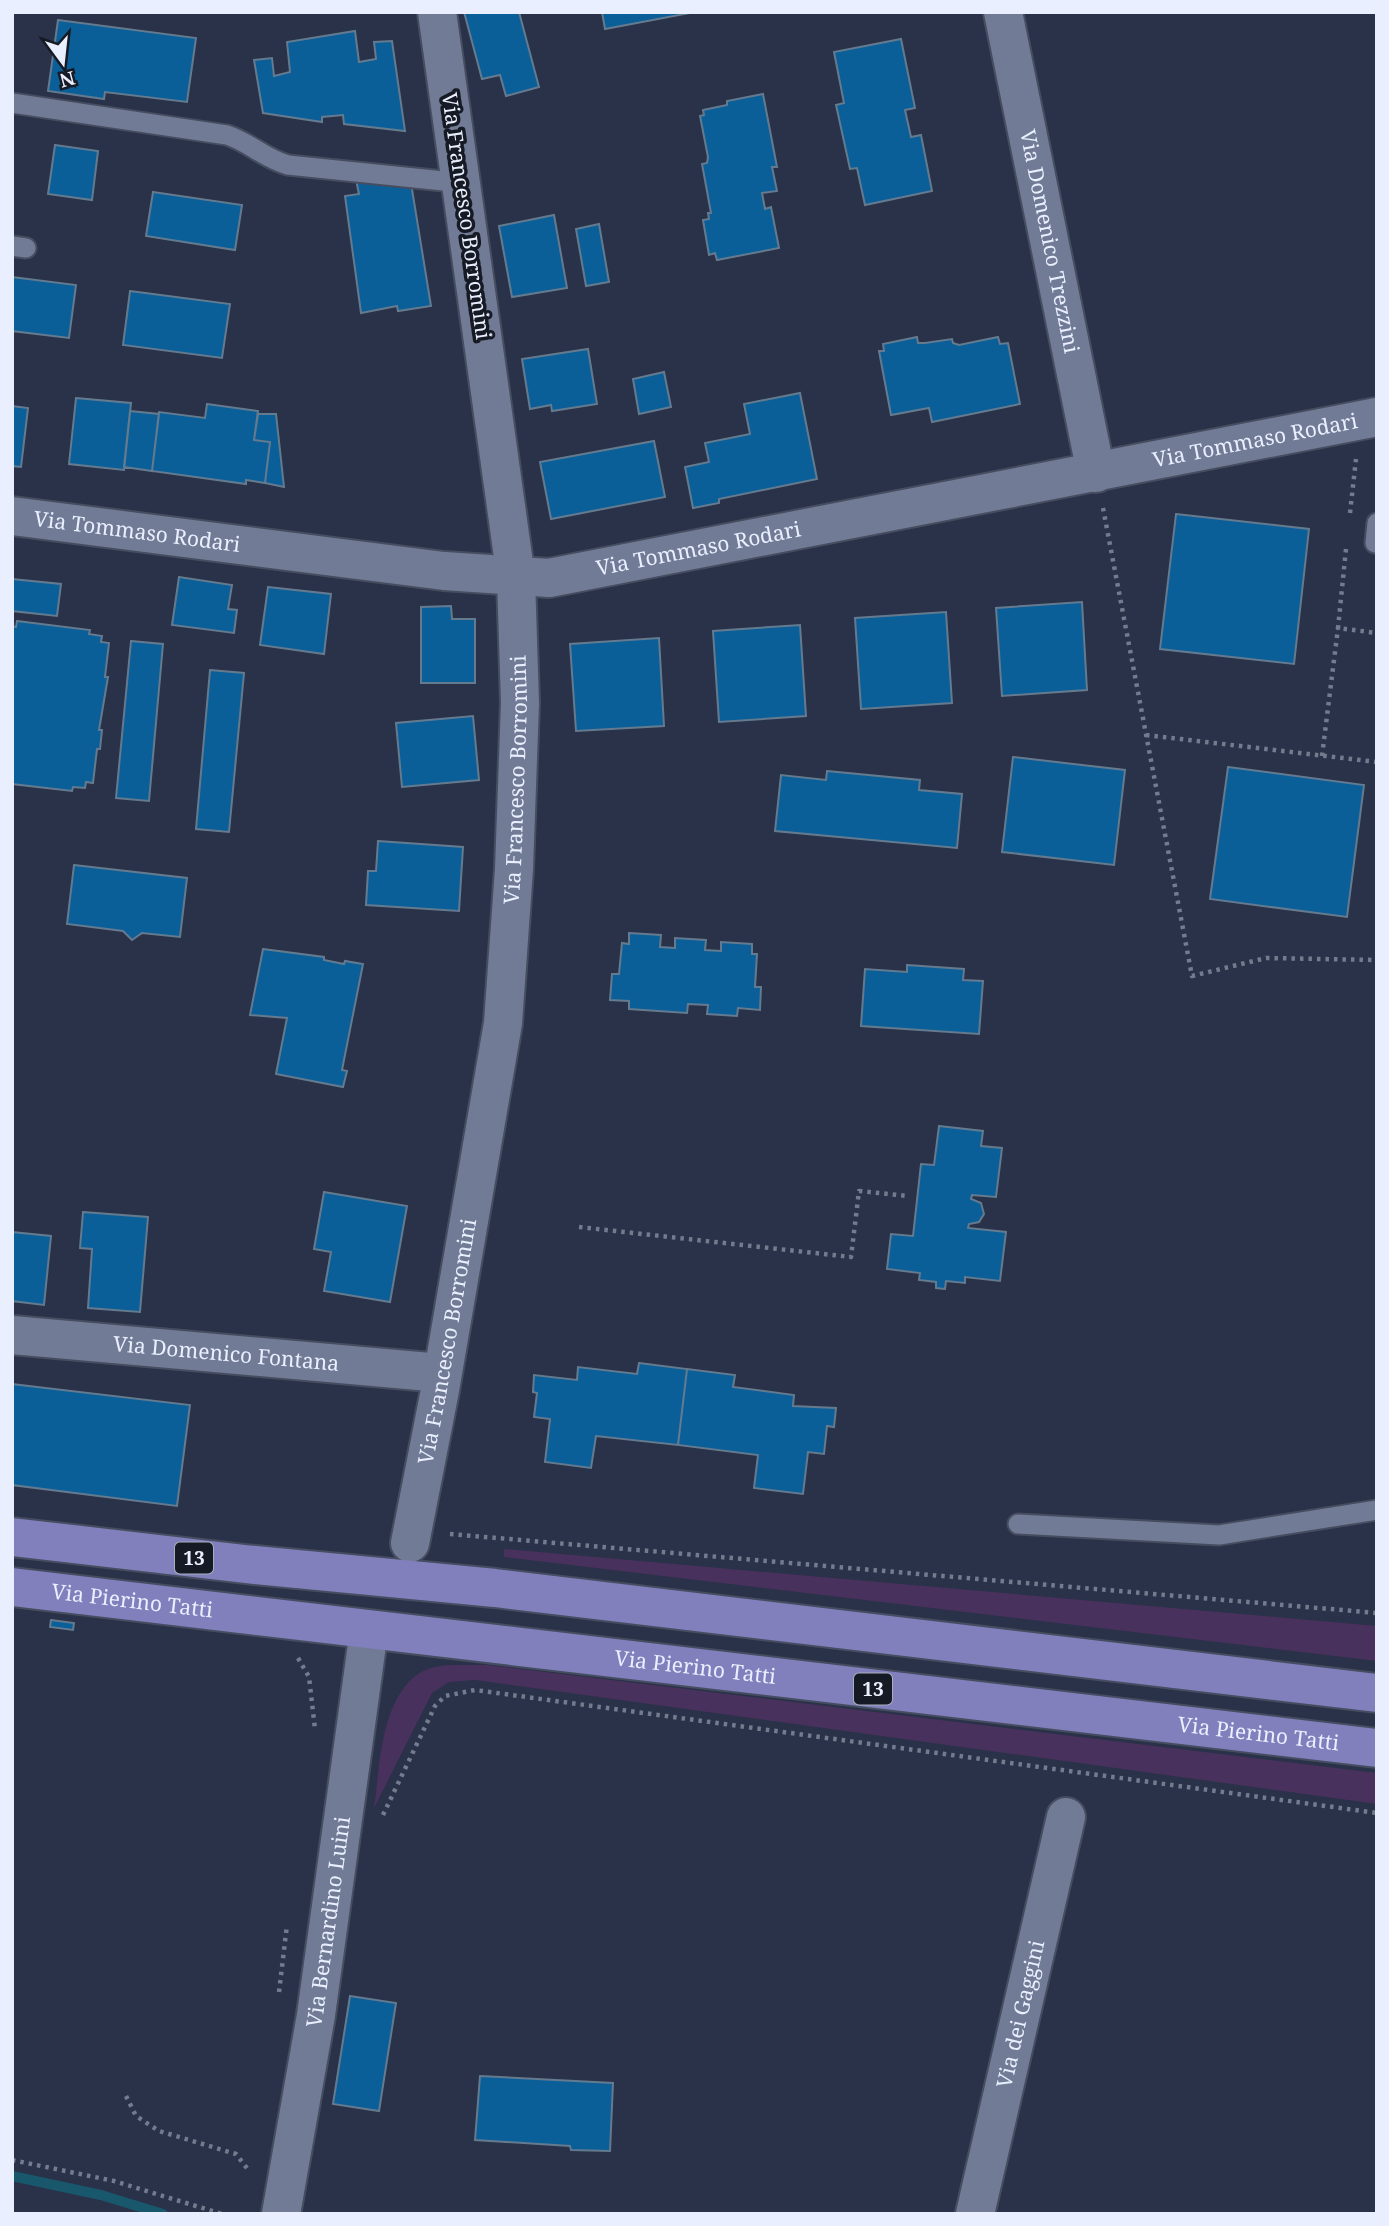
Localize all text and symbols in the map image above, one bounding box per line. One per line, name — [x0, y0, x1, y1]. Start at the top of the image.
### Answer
north arrow — [28, 28, 98, 98]
text: N — [57, 65, 78, 94]
street label: Via Francesco Borromini — [436, 91, 498, 341]
street label: Via Domenico Trezzini — [1014, 127, 1087, 356]
street label: Via Tommaso Rodari — [1150, 406, 1360, 473]
street label: Via Tommaso Rodari — [32, 504, 242, 558]
street label: Via Tommaso Rodari — [593, 514, 803, 582]
street label: Via Francesco Borromini — [497, 655, 533, 905]
street label: Via Francesco Borromini — [411, 1216, 482, 1467]
street label: Via Domenico Fontana — [112, 1329, 340, 1377]
road number: 13 — [175, 1542, 213, 1574]
street label: Via Pierino Tatti — [50, 1577, 215, 1624]
street label: Via Pierino Tatti — [613, 1643, 778, 1690]
road number: 13 — [854, 1674, 892, 1704]
street label: Via Pierino Tatti — [1176, 1710, 1341, 1756]
street label: Via Bernardino Luini — [299, 1814, 356, 2029]
street label: Via dei Gaggini — [989, 1937, 1050, 2091]

